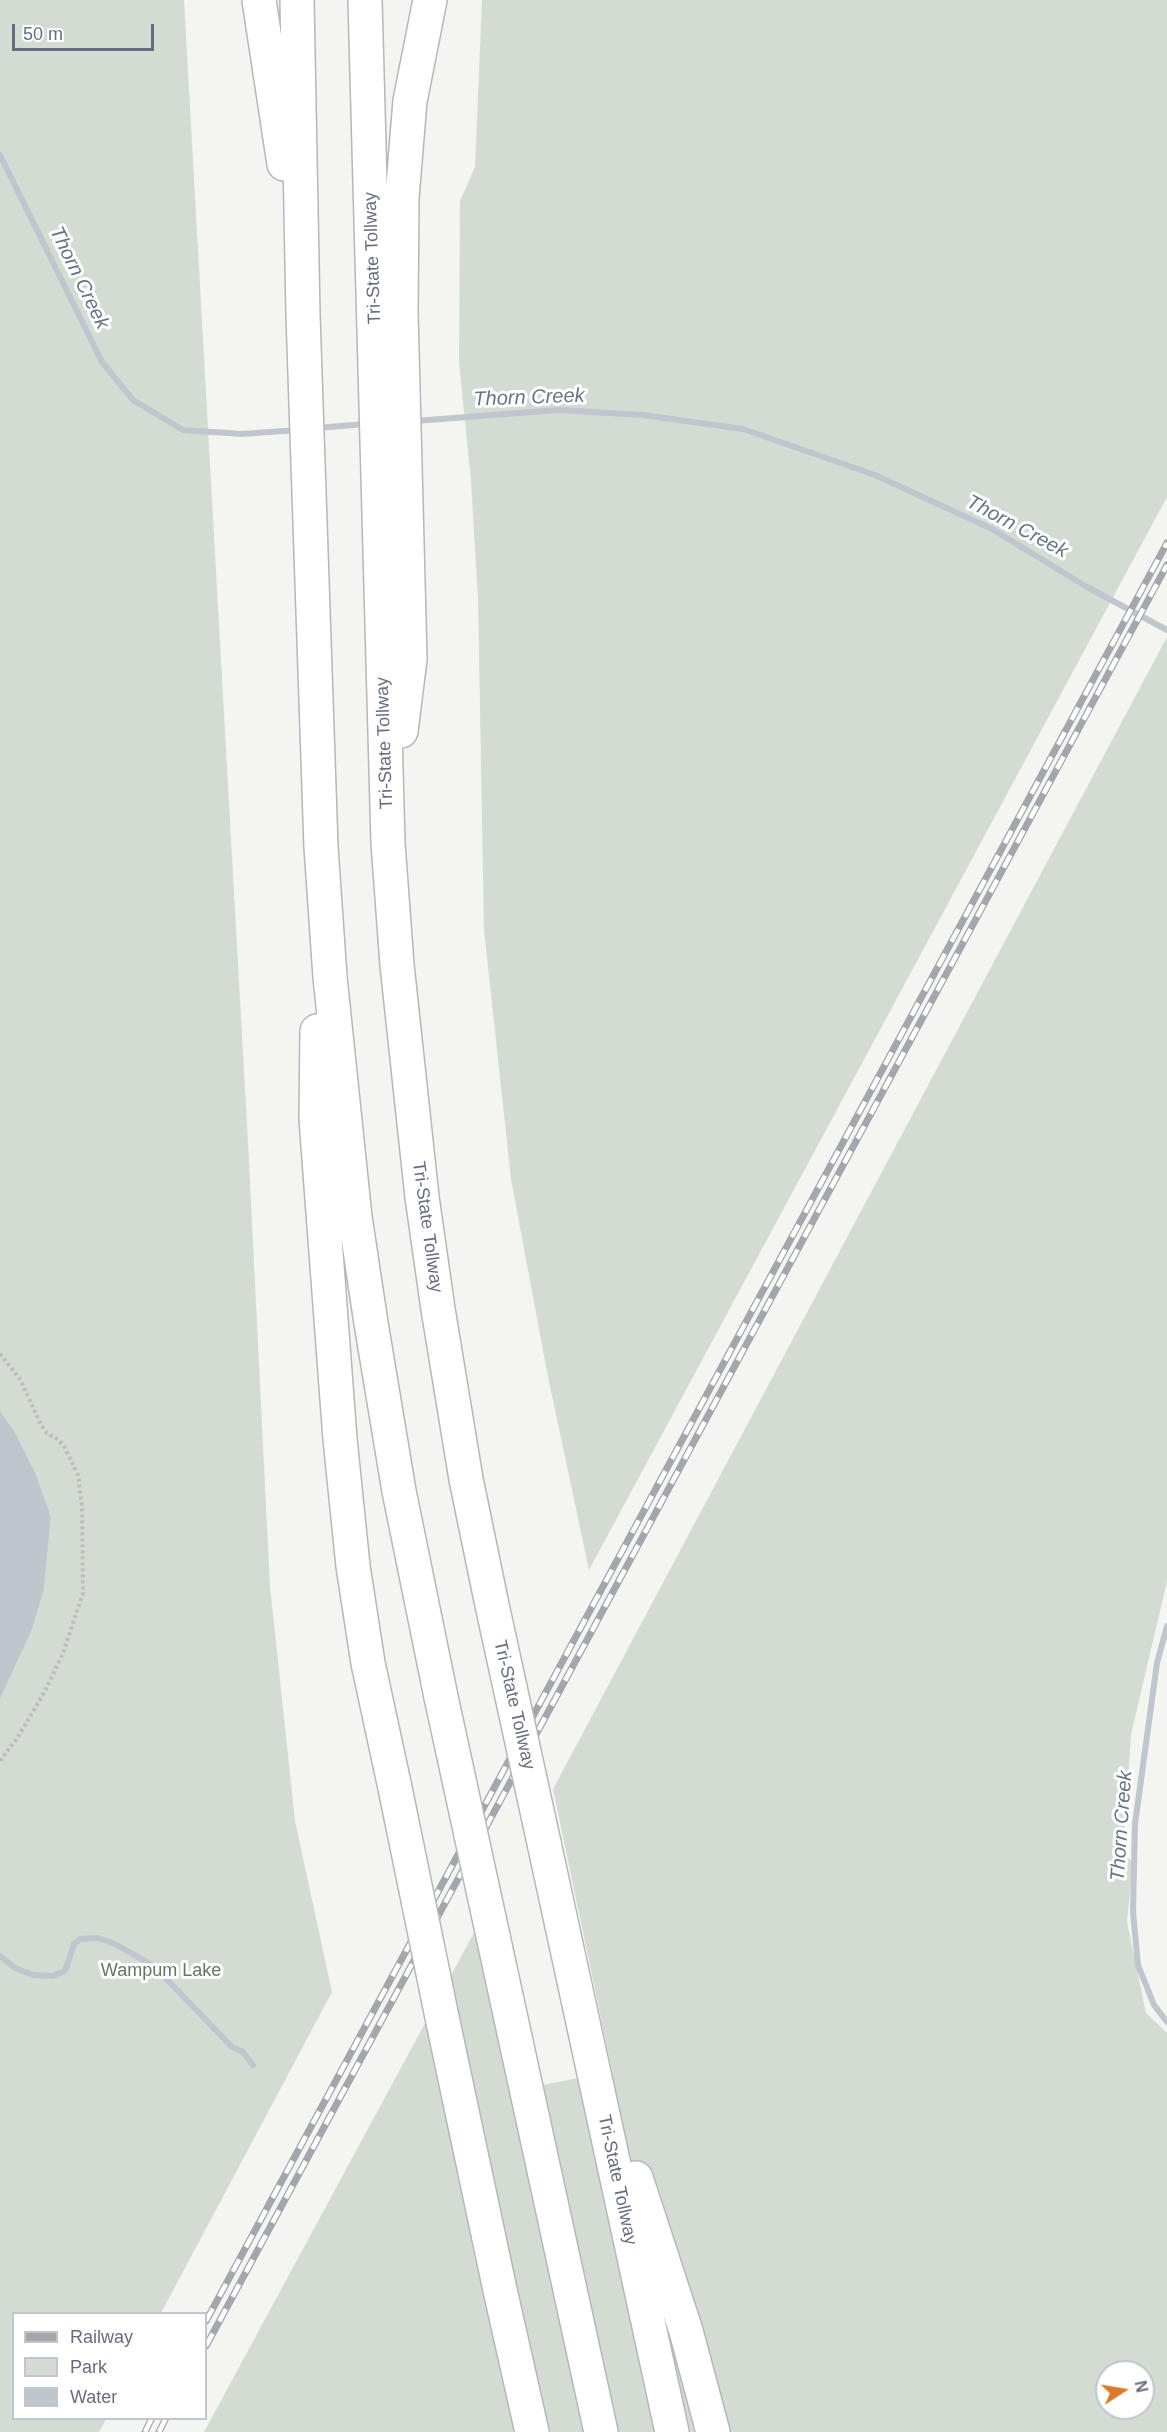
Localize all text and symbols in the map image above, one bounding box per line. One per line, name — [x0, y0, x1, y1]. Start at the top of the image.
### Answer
scale bar — [15, 12, 158, 50]
text: 50 m — [23, 24, 63, 44]
street label: Tri-State Tollway — [360, 191, 386, 325]
water label: Thorn Creek — [44, 223, 114, 333]
water label: Thorn Creek — [473, 384, 585, 412]
water label: Thorn Creek — [962, 490, 1072, 564]
street label: Tri-State Tollway — [372, 676, 398, 810]
street label: Tri-State Tollway — [407, 1160, 447, 1294]
street label: Tri-State Tollway — [489, 1638, 539, 1772]
water label: Thorn Creek — [1106, 1770, 1138, 1882]
park label: Wampum Lake — [101, 1960, 221, 1982]
street label: Tri-State Tollway — [593, 2113, 641, 2247]
legend — [12, 2312, 207, 2420]
text: Railway — [70, 2327, 133, 2347]
text: Park — [70, 2357, 107, 2377]
north arrow — [1095, 2360, 1155, 2420]
text: N — [1132, 2379, 1151, 2394]
text: Water — [70, 2387, 117, 2407]

